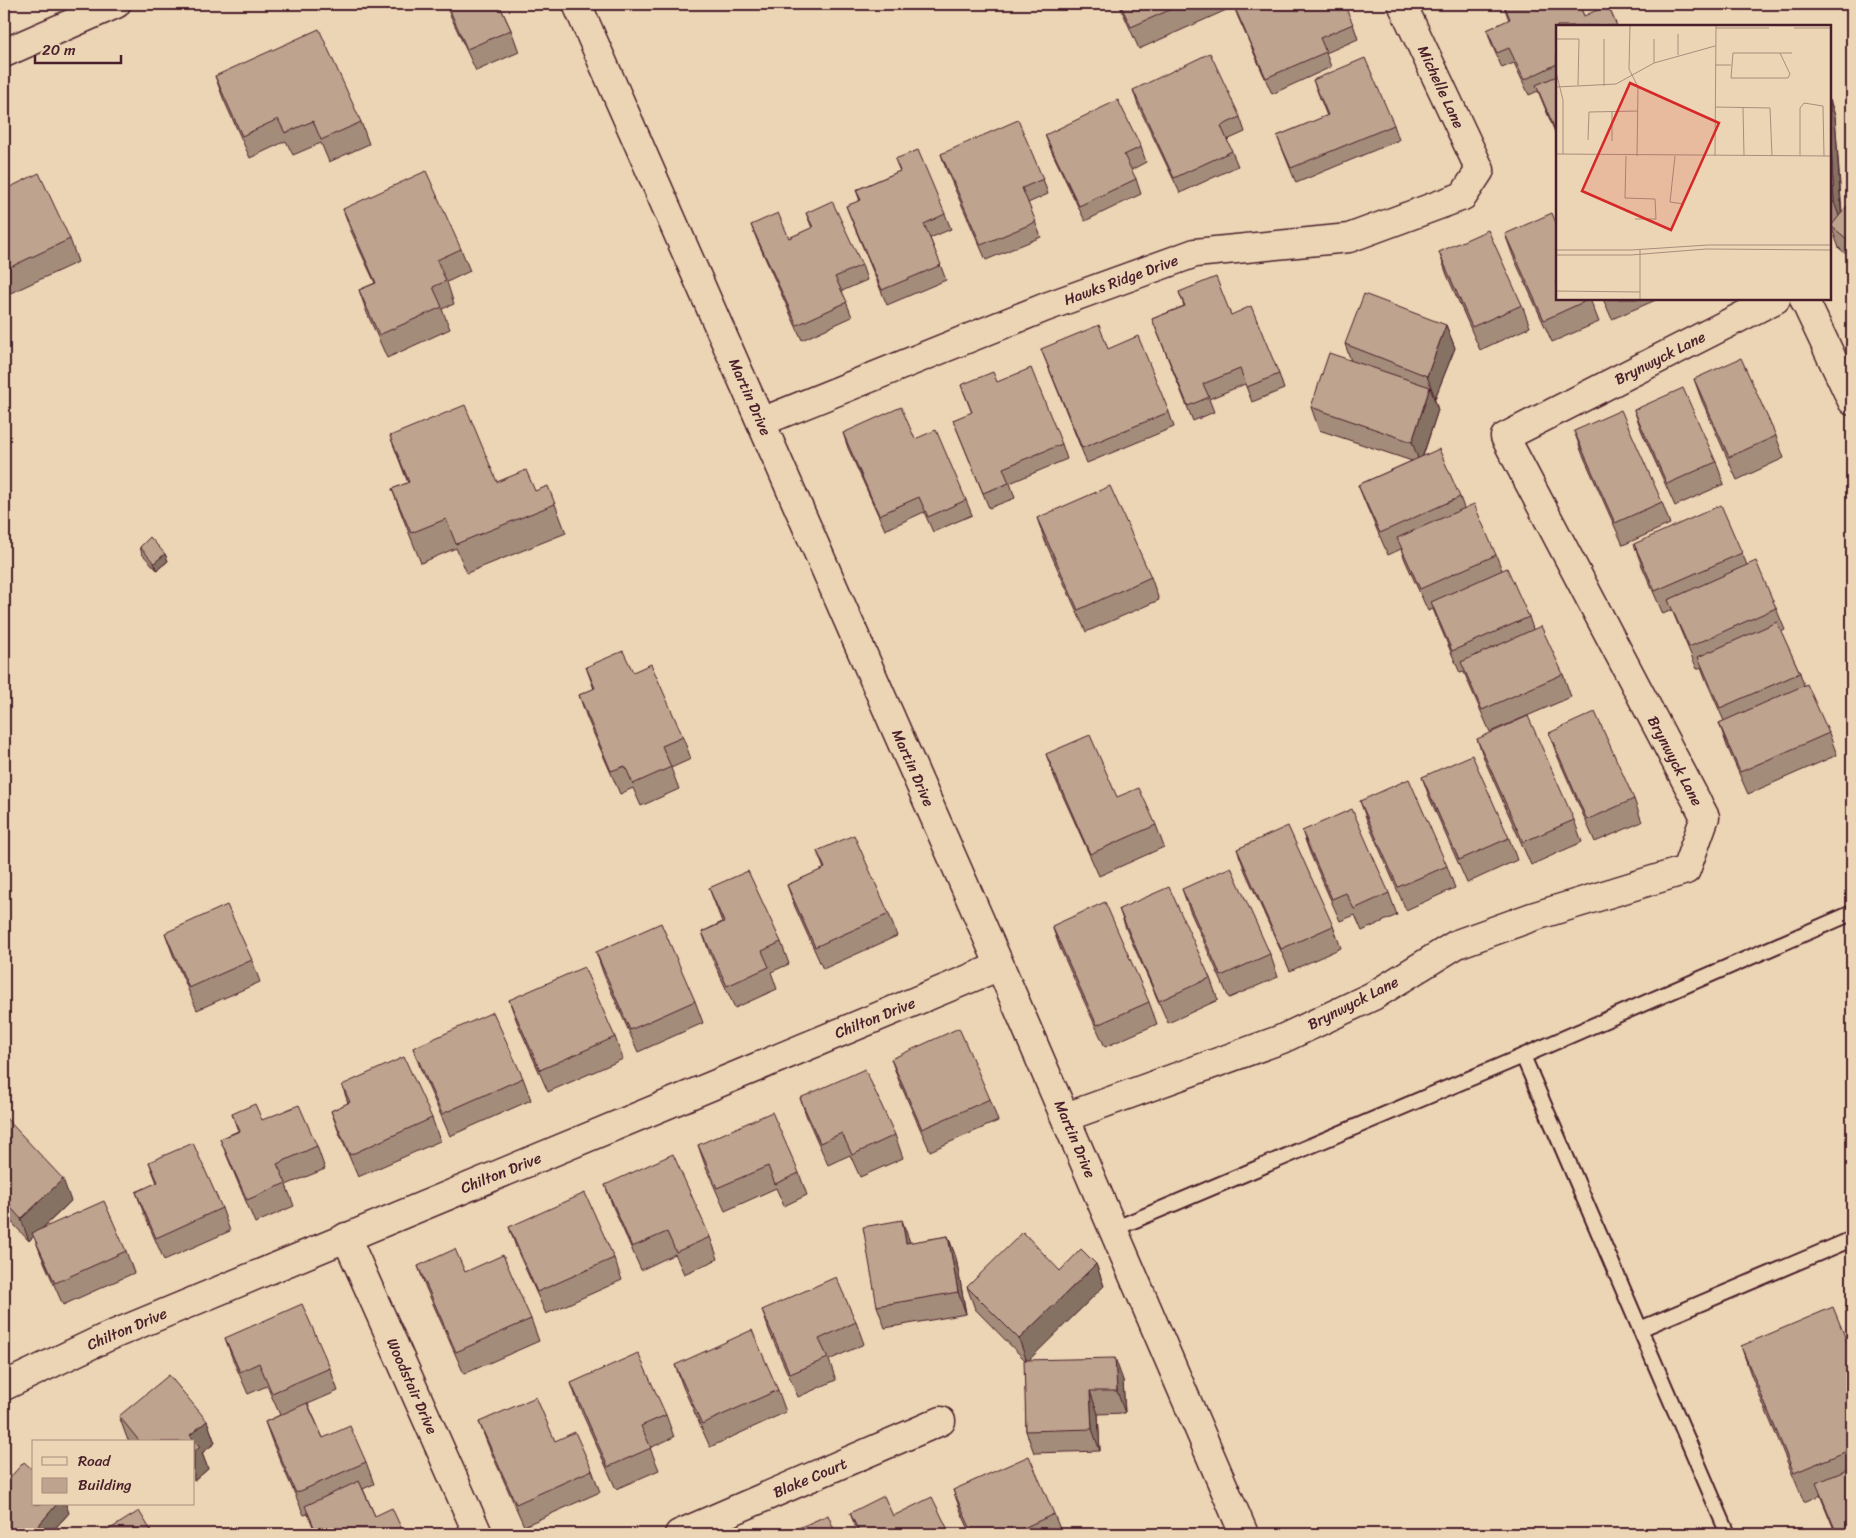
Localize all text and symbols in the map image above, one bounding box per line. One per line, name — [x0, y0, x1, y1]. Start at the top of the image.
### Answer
inset map — [1556, 25, 1831, 300]
scale bar — [35, 32, 121, 64]
text: 20 m — [42, 37, 76, 63]
street label: Michelle Lane — [1410, 41, 1472, 133]
street label: Hawks Ridge Drive — [1060, 247, 1182, 313]
street label: Brynwyck Lane — [1610, 324, 1710, 392]
street label: Martin Drive — [721, 354, 779, 440]
street label: Brynwyck Lane — [1640, 711, 1710, 811]
street label: Martin Drive — [884, 725, 942, 811]
street label: Brynwyck Lane — [1303, 969, 1403, 1037]
street label: Chilton Drive — [831, 990, 920, 1046]
street label: Martin Drive — [1047, 1096, 1103, 1182]
street label: Chilton Drive — [457, 1145, 546, 1201]
street label: Chilton Drive — [83, 1300, 172, 1358]
street label: Woodstair Drive — [379, 1334, 445, 1438]
legend — [32, 1440, 195, 1506]
text: Road — [78, 1448, 111, 1474]
street label: Blake Court — [769, 1451, 852, 1505]
text: Building — [78, 1472, 132, 1498]

